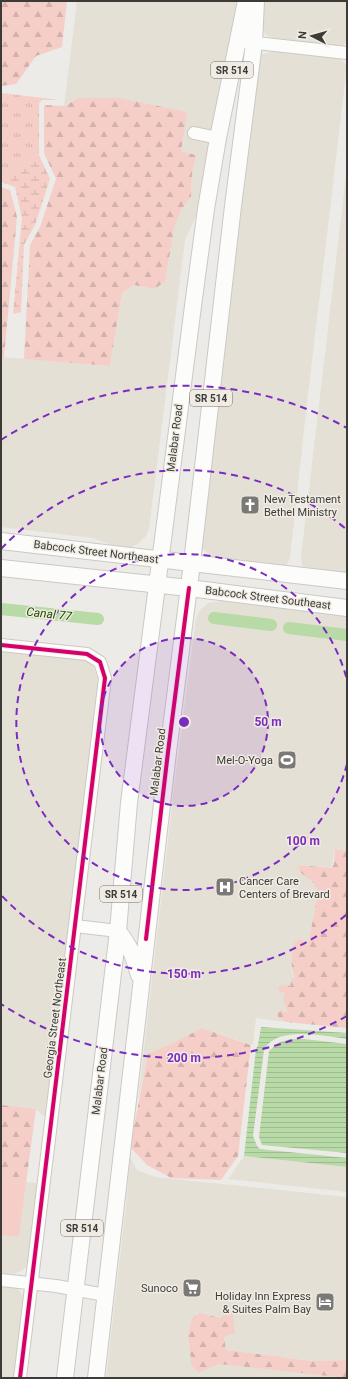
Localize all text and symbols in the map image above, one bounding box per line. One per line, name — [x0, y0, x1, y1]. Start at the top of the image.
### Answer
north arrow — [292, 16, 332, 56]
text: N — [296, 30, 309, 40]
road number: SR 514 — [211, 62, 253, 78]
road number: SR 514 — [190, 390, 232, 406]
street label: Malabar Road — [164, 403, 186, 473]
place label: New Testament Bethel Ministry — [264, 493, 341, 519]
church icon: New Testament Bethel Ministry — [239, 494, 261, 516]
street label: Babcock Street Northeast — [33, 538, 160, 566]
street label: Babcock Street Southeast — [204, 584, 332, 612]
water label: Canal 77 — [26, 605, 73, 623]
centre of rings — [177, 715, 191, 729]
text: 50 m — [254, 715, 282, 729]
street label: Malabar Road — [147, 727, 169, 797]
sports icon: Mel-O-Yoga — [276, 749, 298, 771]
place label: Mel-O-Yoga — [217, 754, 273, 767]
text: 100 m — [286, 834, 320, 848]
place label: Cancer Care Centers of Brevard — [239, 875, 330, 901]
hospital icon: Cancer Care Centers of Brevard — [214, 876, 236, 898]
road number: SR 514 — [100, 886, 142, 902]
street label: Georgia Street Northeast — [41, 957, 69, 1079]
text: 150 m — [167, 967, 201, 981]
street label: Malabar Road — [89, 1046, 111, 1116]
text: 200 m — [167, 1051, 201, 1065]
road number: SR 514 — [61, 1220, 103, 1236]
supermarket icon: Sunoco — [181, 1277, 203, 1299]
place label: Sunoco — [141, 1282, 178, 1295]
place label: Holiday Inn Express & Suites Palm Bay — [215, 1290, 312, 1316]
hotel icon: Holiday Inn Express & Suites Palm Bay — [314, 1291, 336, 1313]

